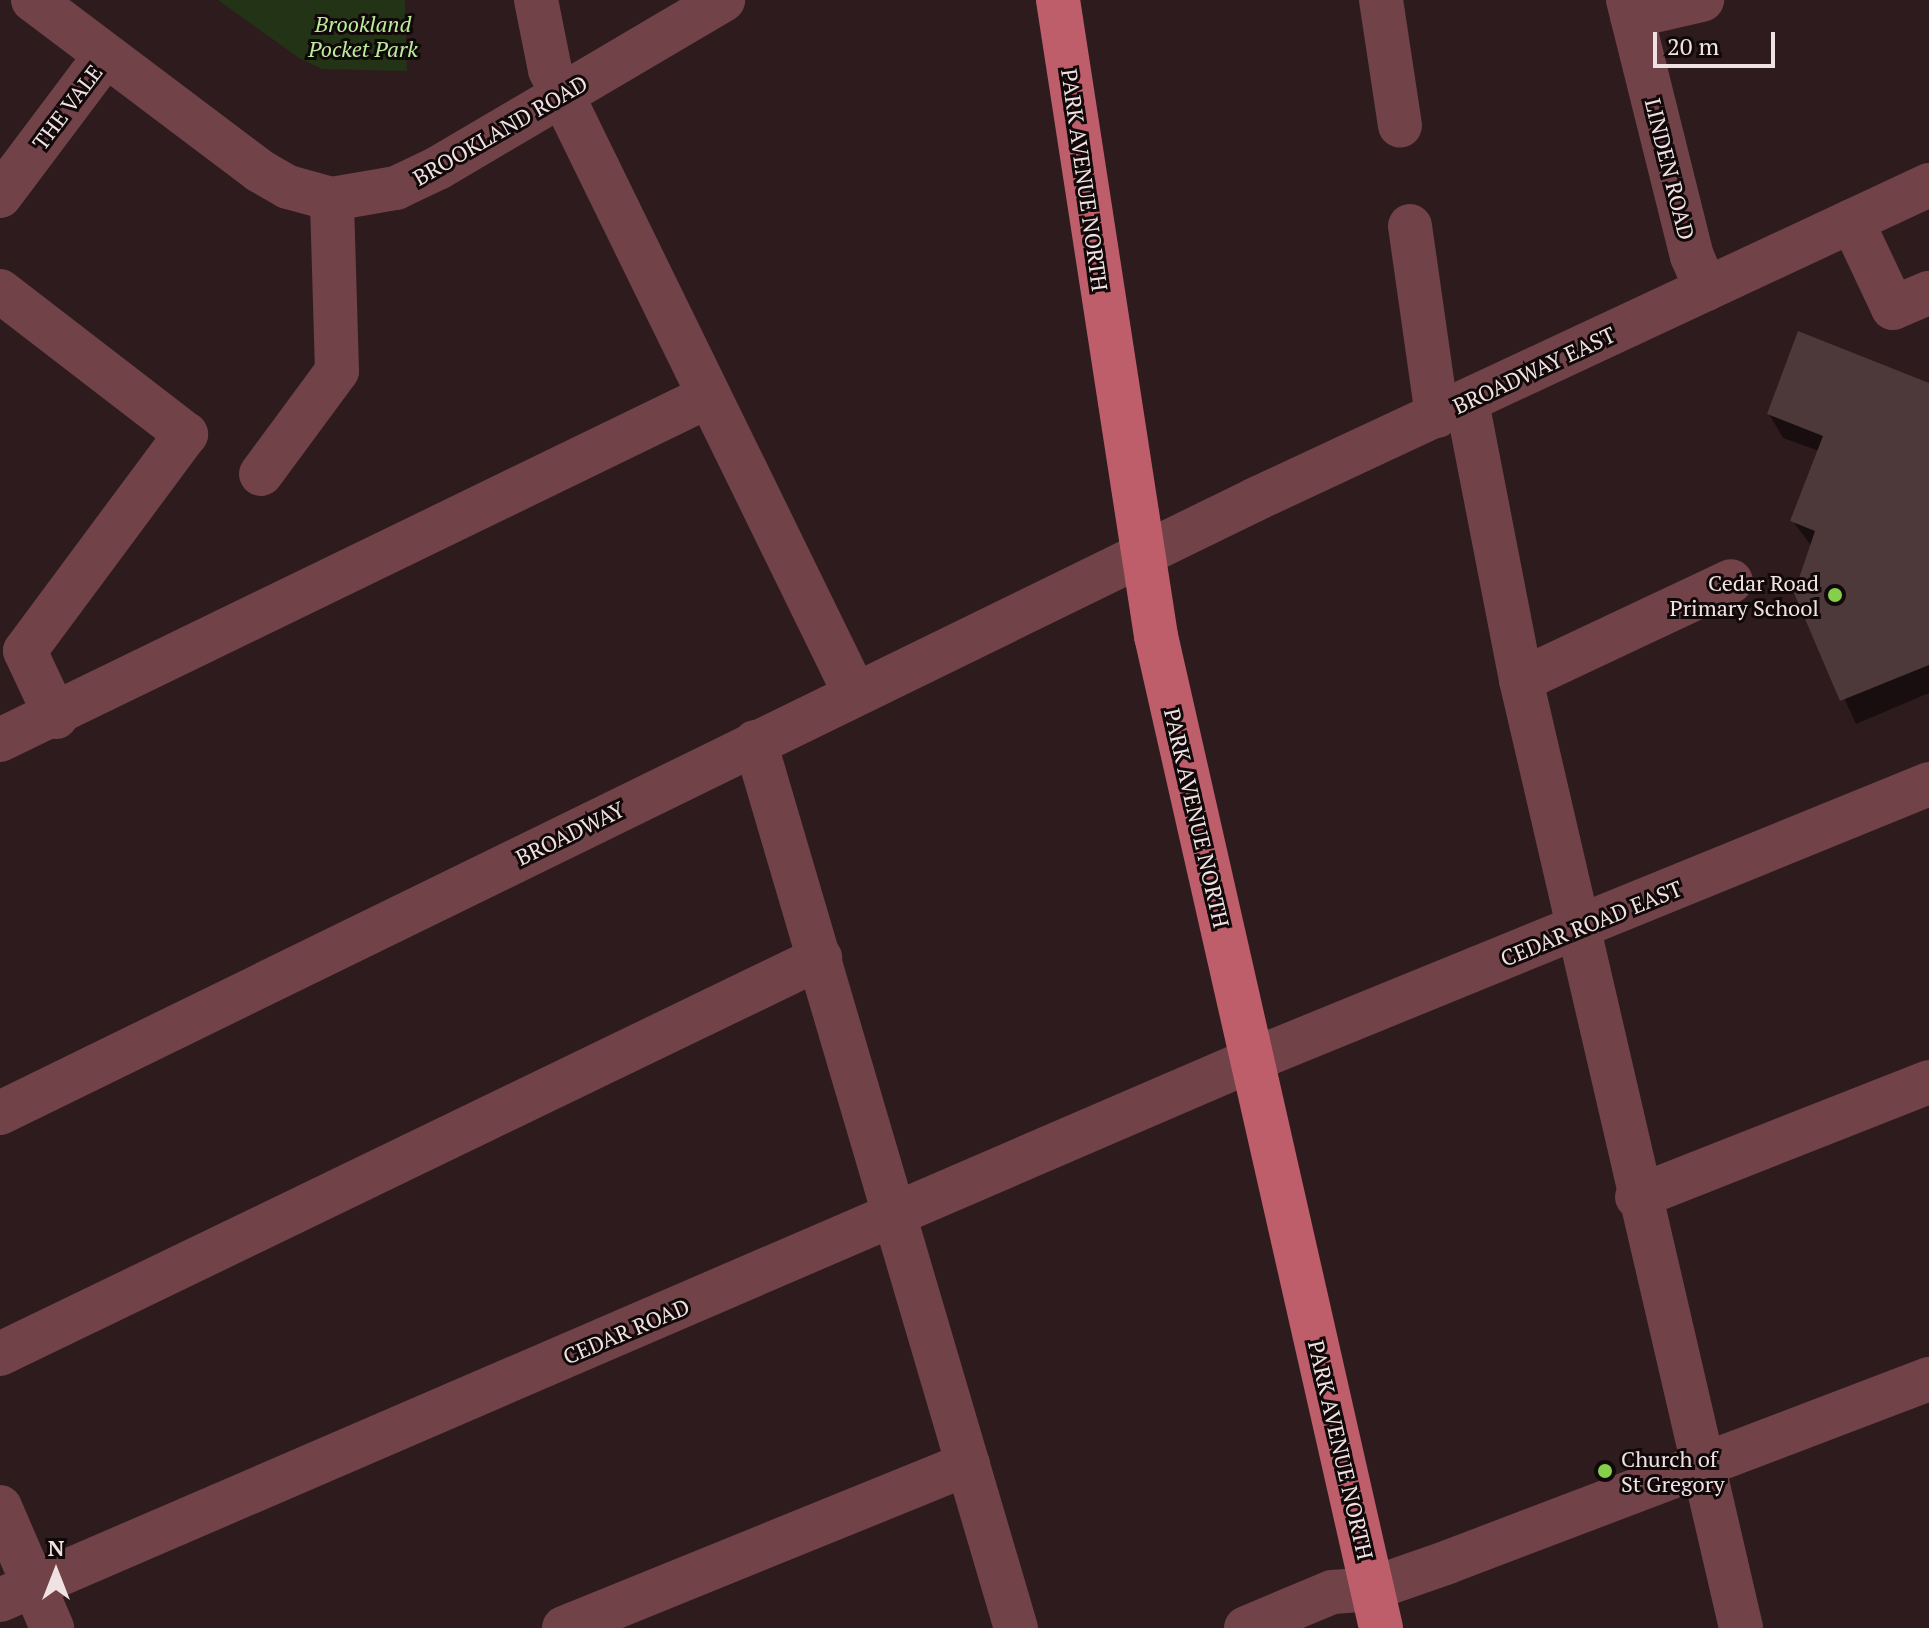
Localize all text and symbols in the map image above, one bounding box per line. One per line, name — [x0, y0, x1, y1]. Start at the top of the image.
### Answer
park label: Brookland Pocket Park — [308, 10, 418, 62]
scale bar — [1657, 16, 1779, 66]
text: 20 m — [1667, 30, 1719, 62]
street label: THE VALE — [26, 59, 108, 155]
street label: PARK AVENUE NORTH — [1056, 67, 1114, 293]
street label: BROOKLAND ROAD — [408, 69, 592, 191]
street label: LINDEN ROAD — [1640, 96, 1700, 242]
street label: BROADWAY EAST — [1449, 321, 1619, 419]
place label: Cedar Road Primary School — [1670, 569, 1819, 620]
marker: Cedar Road Primary School — [1826, 586, 1844, 604]
street label: PARK AVENUE NORTH — [1159, 706, 1235, 930]
street label: BROADWAY — [511, 795, 629, 871]
street label: CEDAR ROAD EAST — [1496, 875, 1686, 971]
street label: CEDAR ROAD — [559, 1293, 693, 1369]
street label: PARK AVENUE NORTH — [1303, 1338, 1379, 1562]
place label: Church of St Gregory — [1621, 1445, 1725, 1496]
marker: Church of St Gregory — [1596, 1462, 1614, 1480]
north arrow — [16, 1532, 96, 1612]
text: N — [48, 1533, 64, 1562]

